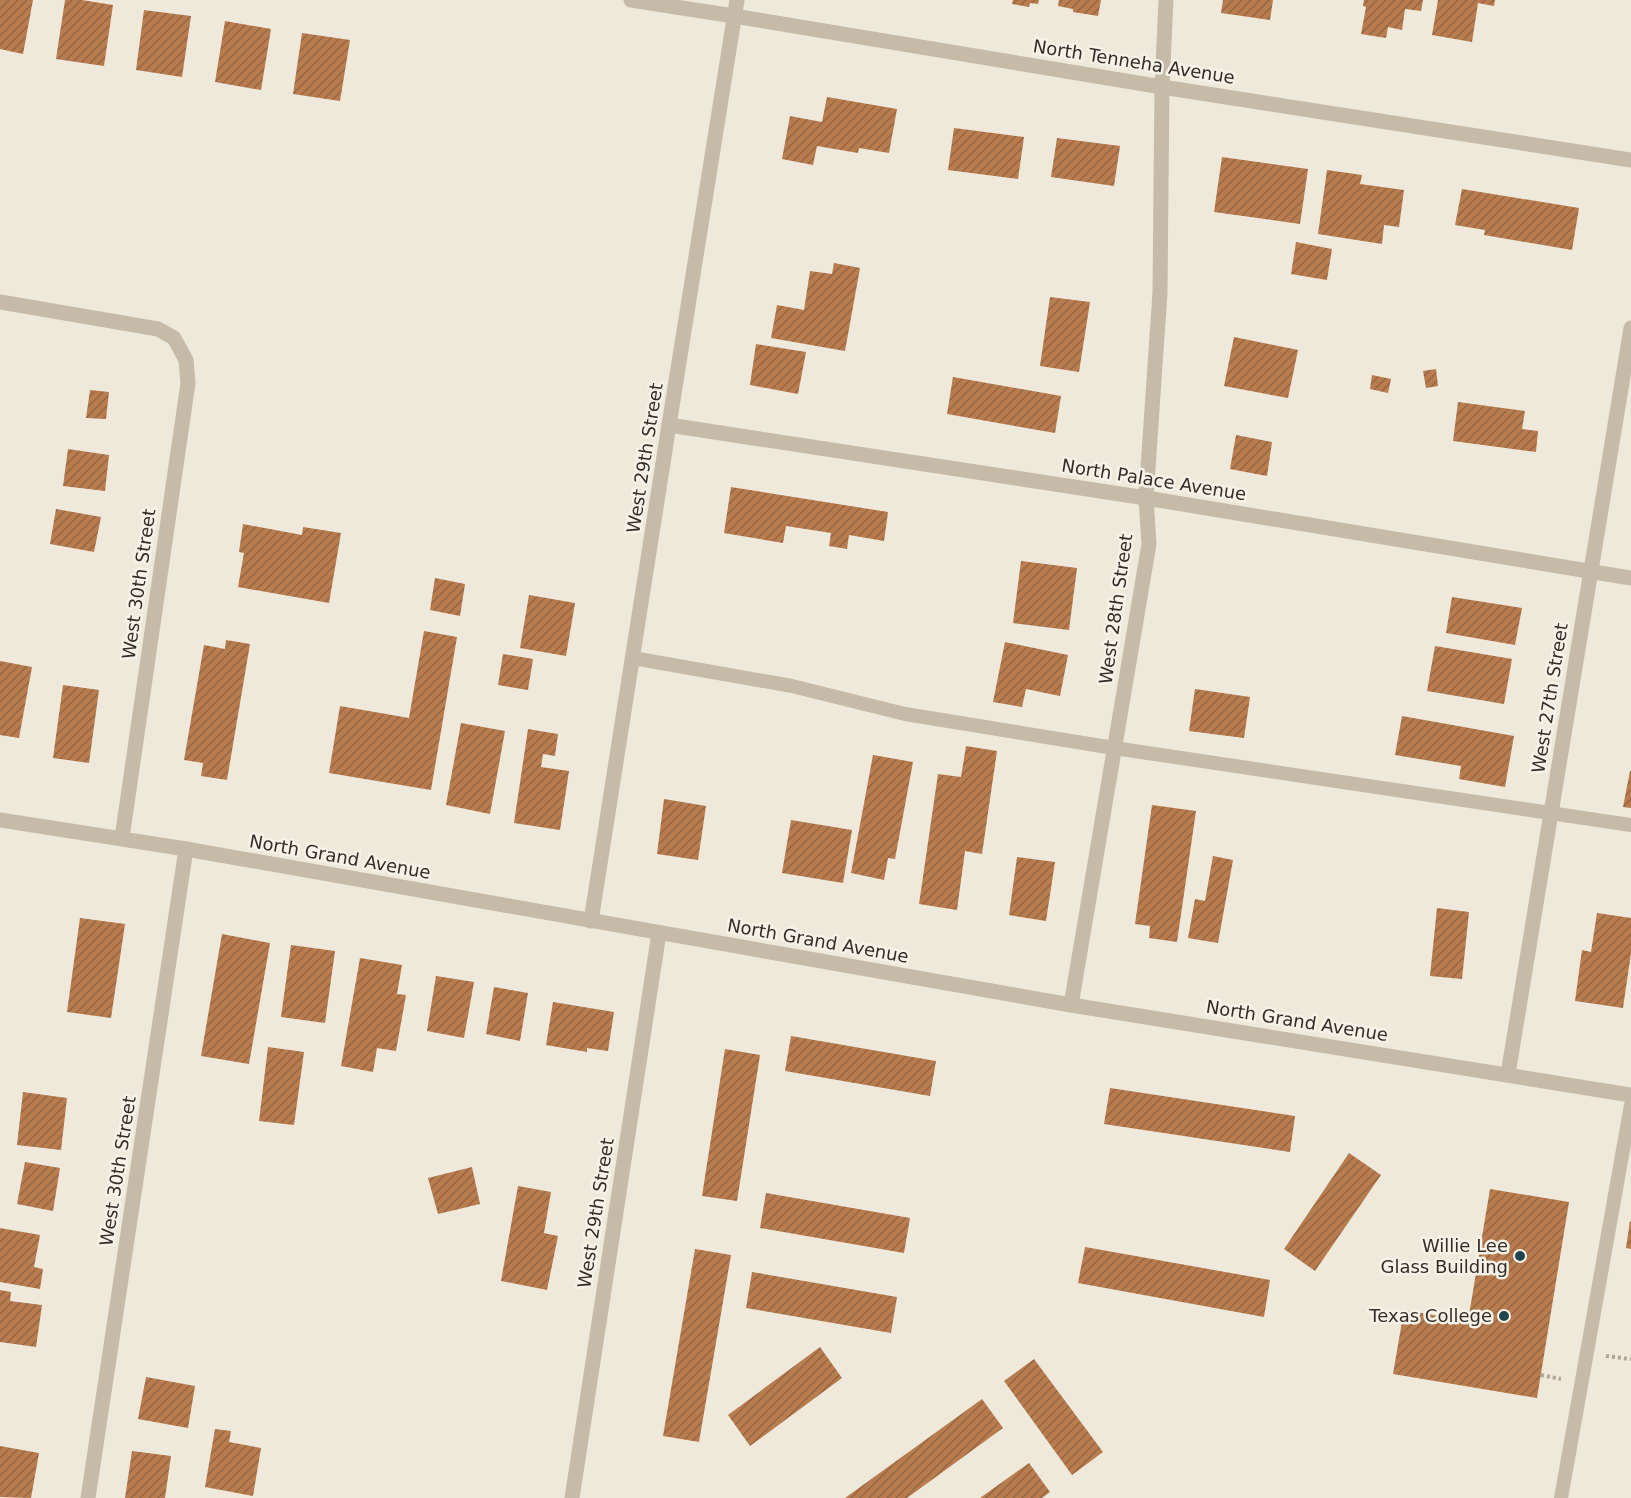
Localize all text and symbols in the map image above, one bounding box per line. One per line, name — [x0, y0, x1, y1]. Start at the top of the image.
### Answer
street label: North Tenneha Avenue — [1032, 35, 1236, 88]
street label: West 29th Street — [622, 381, 667, 535]
street label: North Palace Avenue — [1060, 455, 1248, 504]
street label: West 30th Street — [118, 507, 159, 661]
street label: West 28th Street — [1095, 532, 1136, 686]
street label: West 27th Street — [1527, 621, 1572, 775]
street label: North Grand Avenue — [248, 830, 432, 883]
street label: North Grand Avenue — [726, 914, 910, 967]
street label: North Grand Avenue — [1205, 996, 1390, 1045]
street label: West 30th Street — [95, 1094, 140, 1248]
street label: West 29th Street — [573, 1136, 618, 1290]
place label: Willie Lee Glass Building — [1381, 1235, 1508, 1277]
marker: Willie Lee Glass Building — [1513, 1249, 1527, 1263]
place label: Texas College — [1368, 1305, 1492, 1326]
marker: Texas College — [1497, 1309, 1511, 1323]

